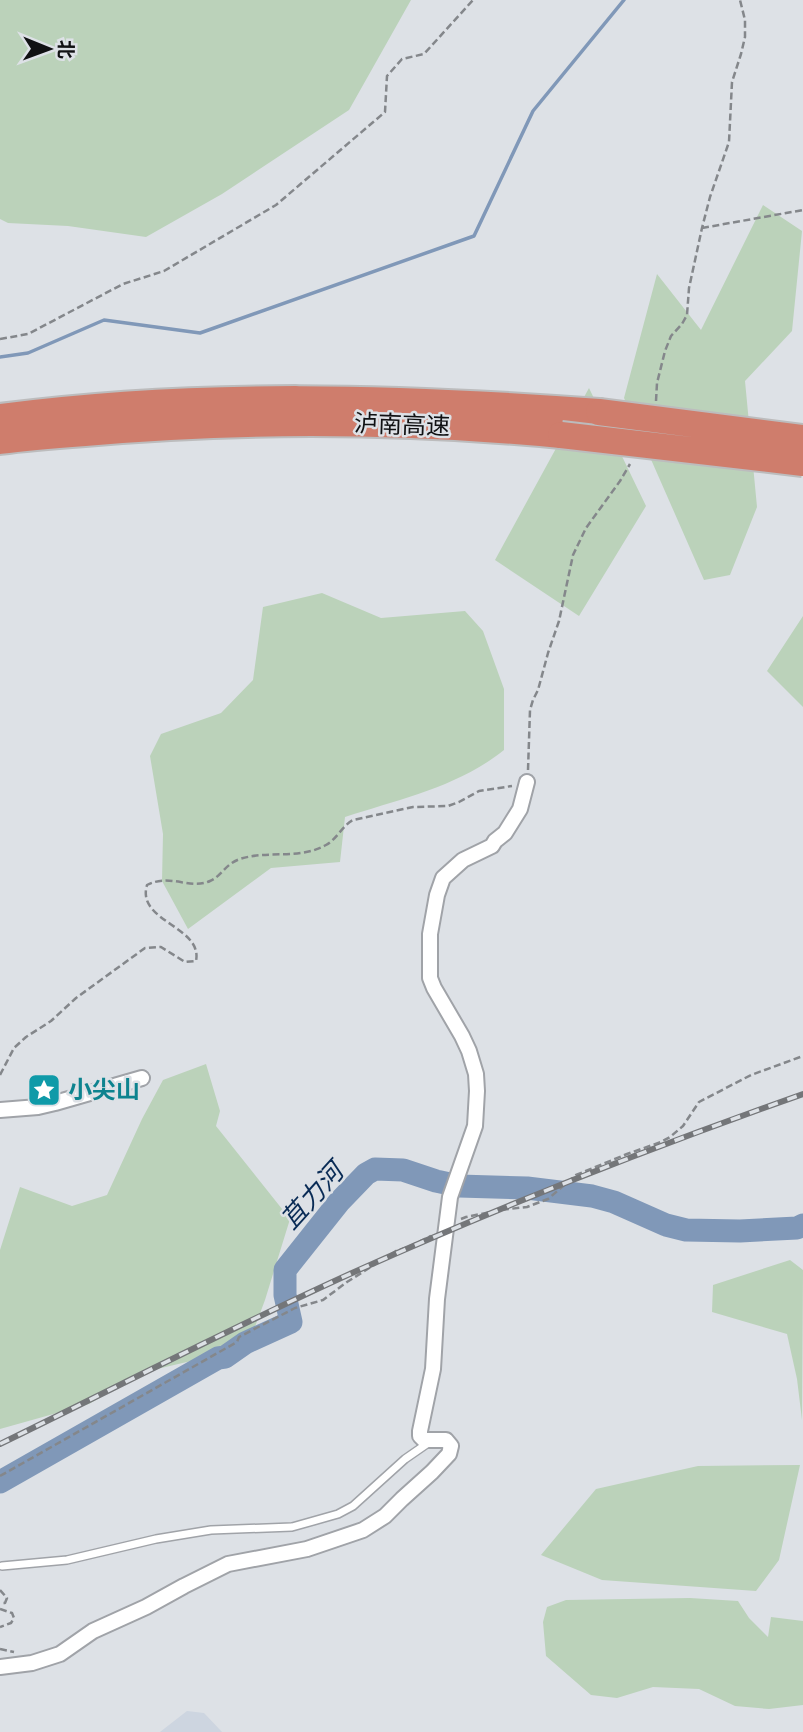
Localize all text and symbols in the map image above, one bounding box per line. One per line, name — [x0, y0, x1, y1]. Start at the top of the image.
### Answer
north arrow — [14, 14, 84, 84]
text: 北 — [54, 40, 77, 59]
street label: 泸南高速 — [354, 409, 450, 441]
place icon: 小尖山 — [25, 1071, 63, 1109]
place label: 小尖山 — [68, 1076, 140, 1104]
water label: 苴力河 — [275, 1153, 353, 1235]

